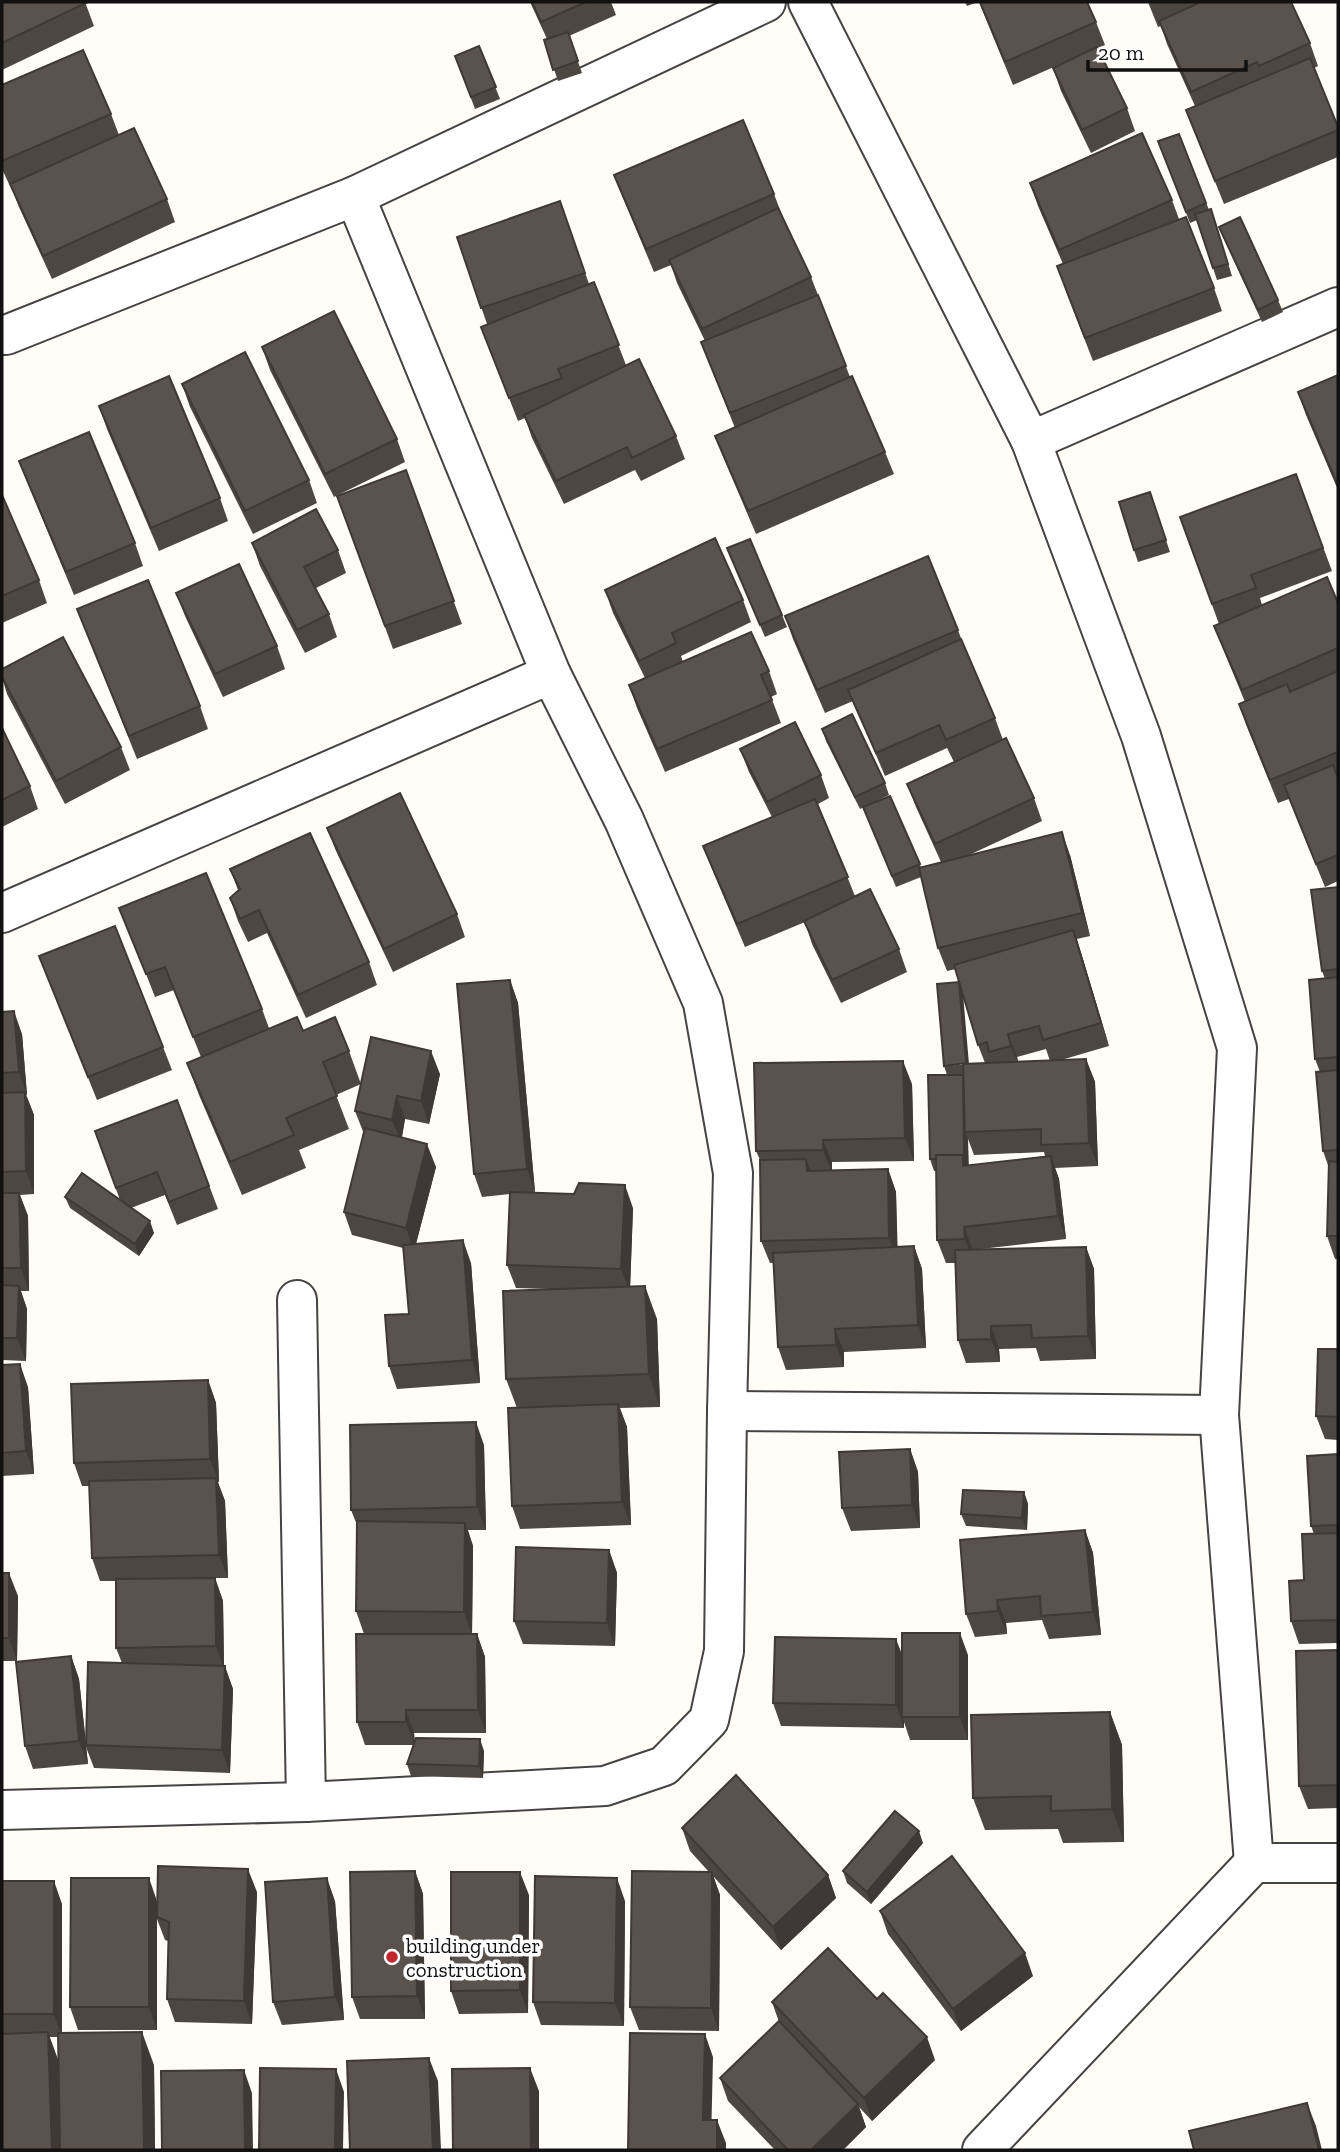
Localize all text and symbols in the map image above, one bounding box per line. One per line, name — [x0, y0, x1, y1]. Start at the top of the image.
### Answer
scale bar — [1088, 28, 1246, 72]
text: 20 m — [1098, 40, 1144, 65]
place label: building under construction — [405, 1933, 540, 1982]
marker: building under construction — [384, 1949, 400, 1965]

